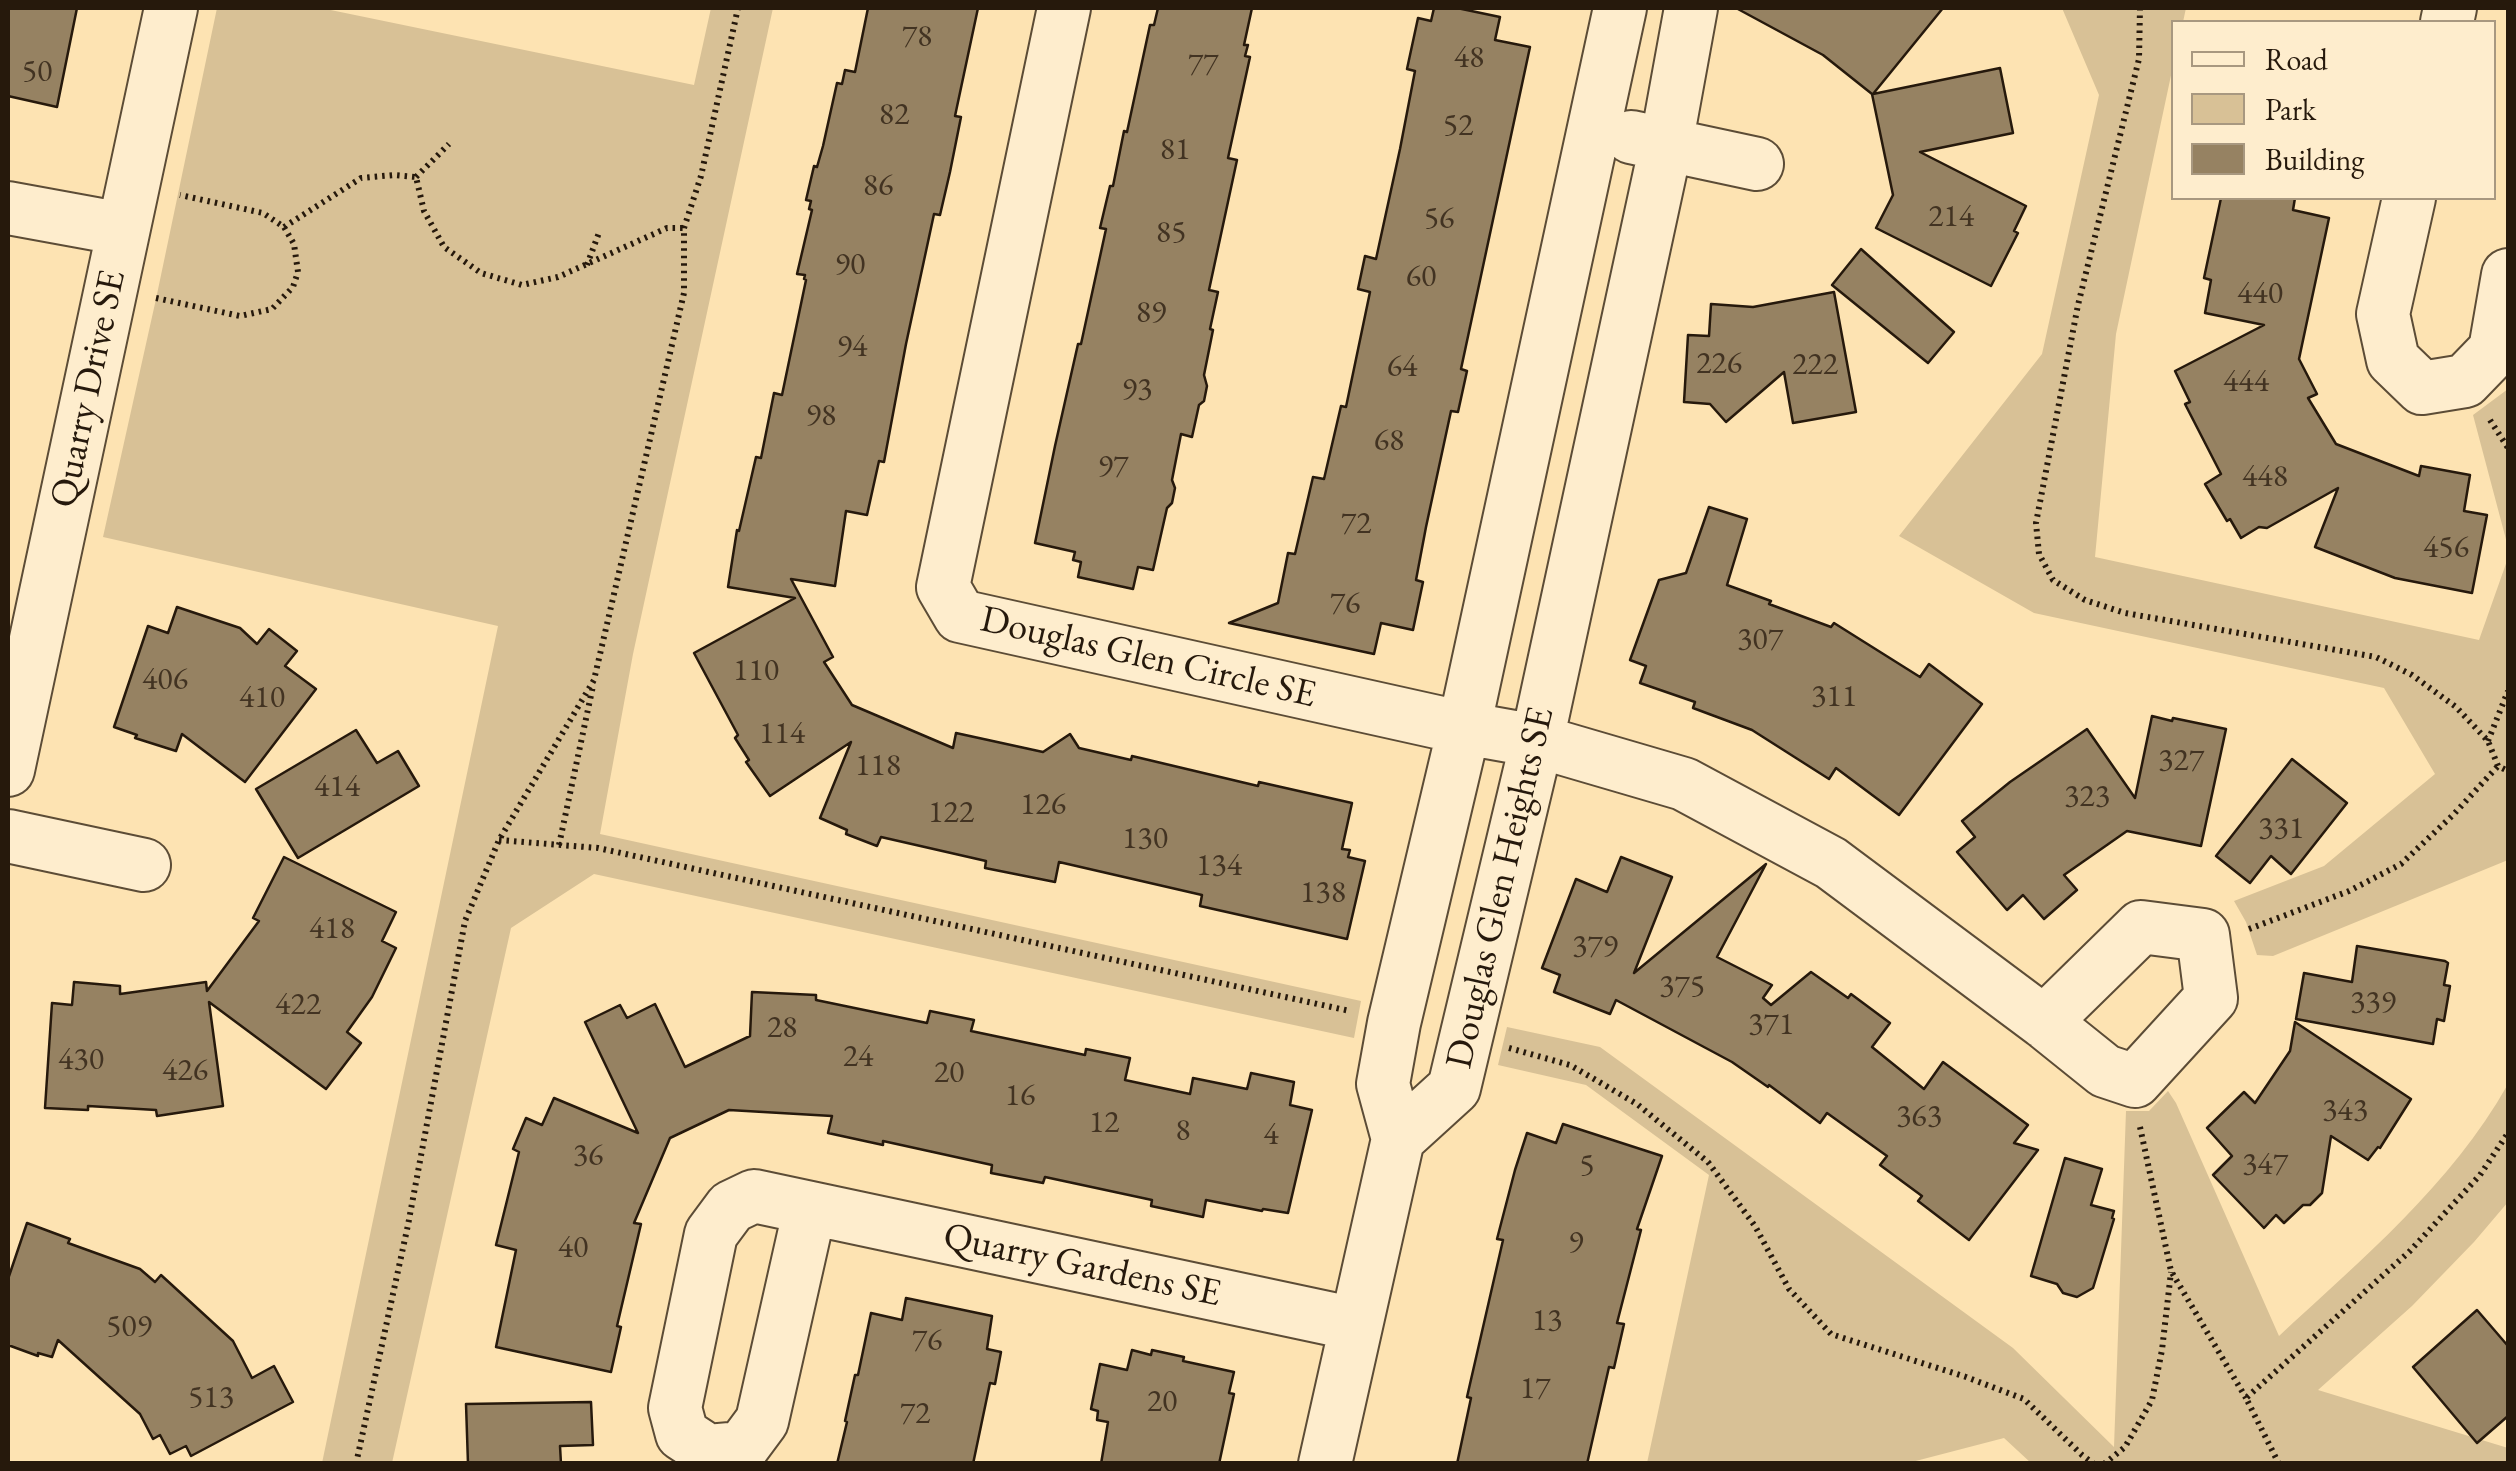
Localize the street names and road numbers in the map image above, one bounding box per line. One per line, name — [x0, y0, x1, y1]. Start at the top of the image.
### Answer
street label: Quarry Drive SE — [42, 266, 136, 512]
street label: Douglas Glen Circle SE — [976, 597, 1320, 719]
street label: Douglas Glen Heights SE — [1437, 703, 1565, 1073]
street label: Quarry Gardens SE — [939, 1214, 1225, 1318]

